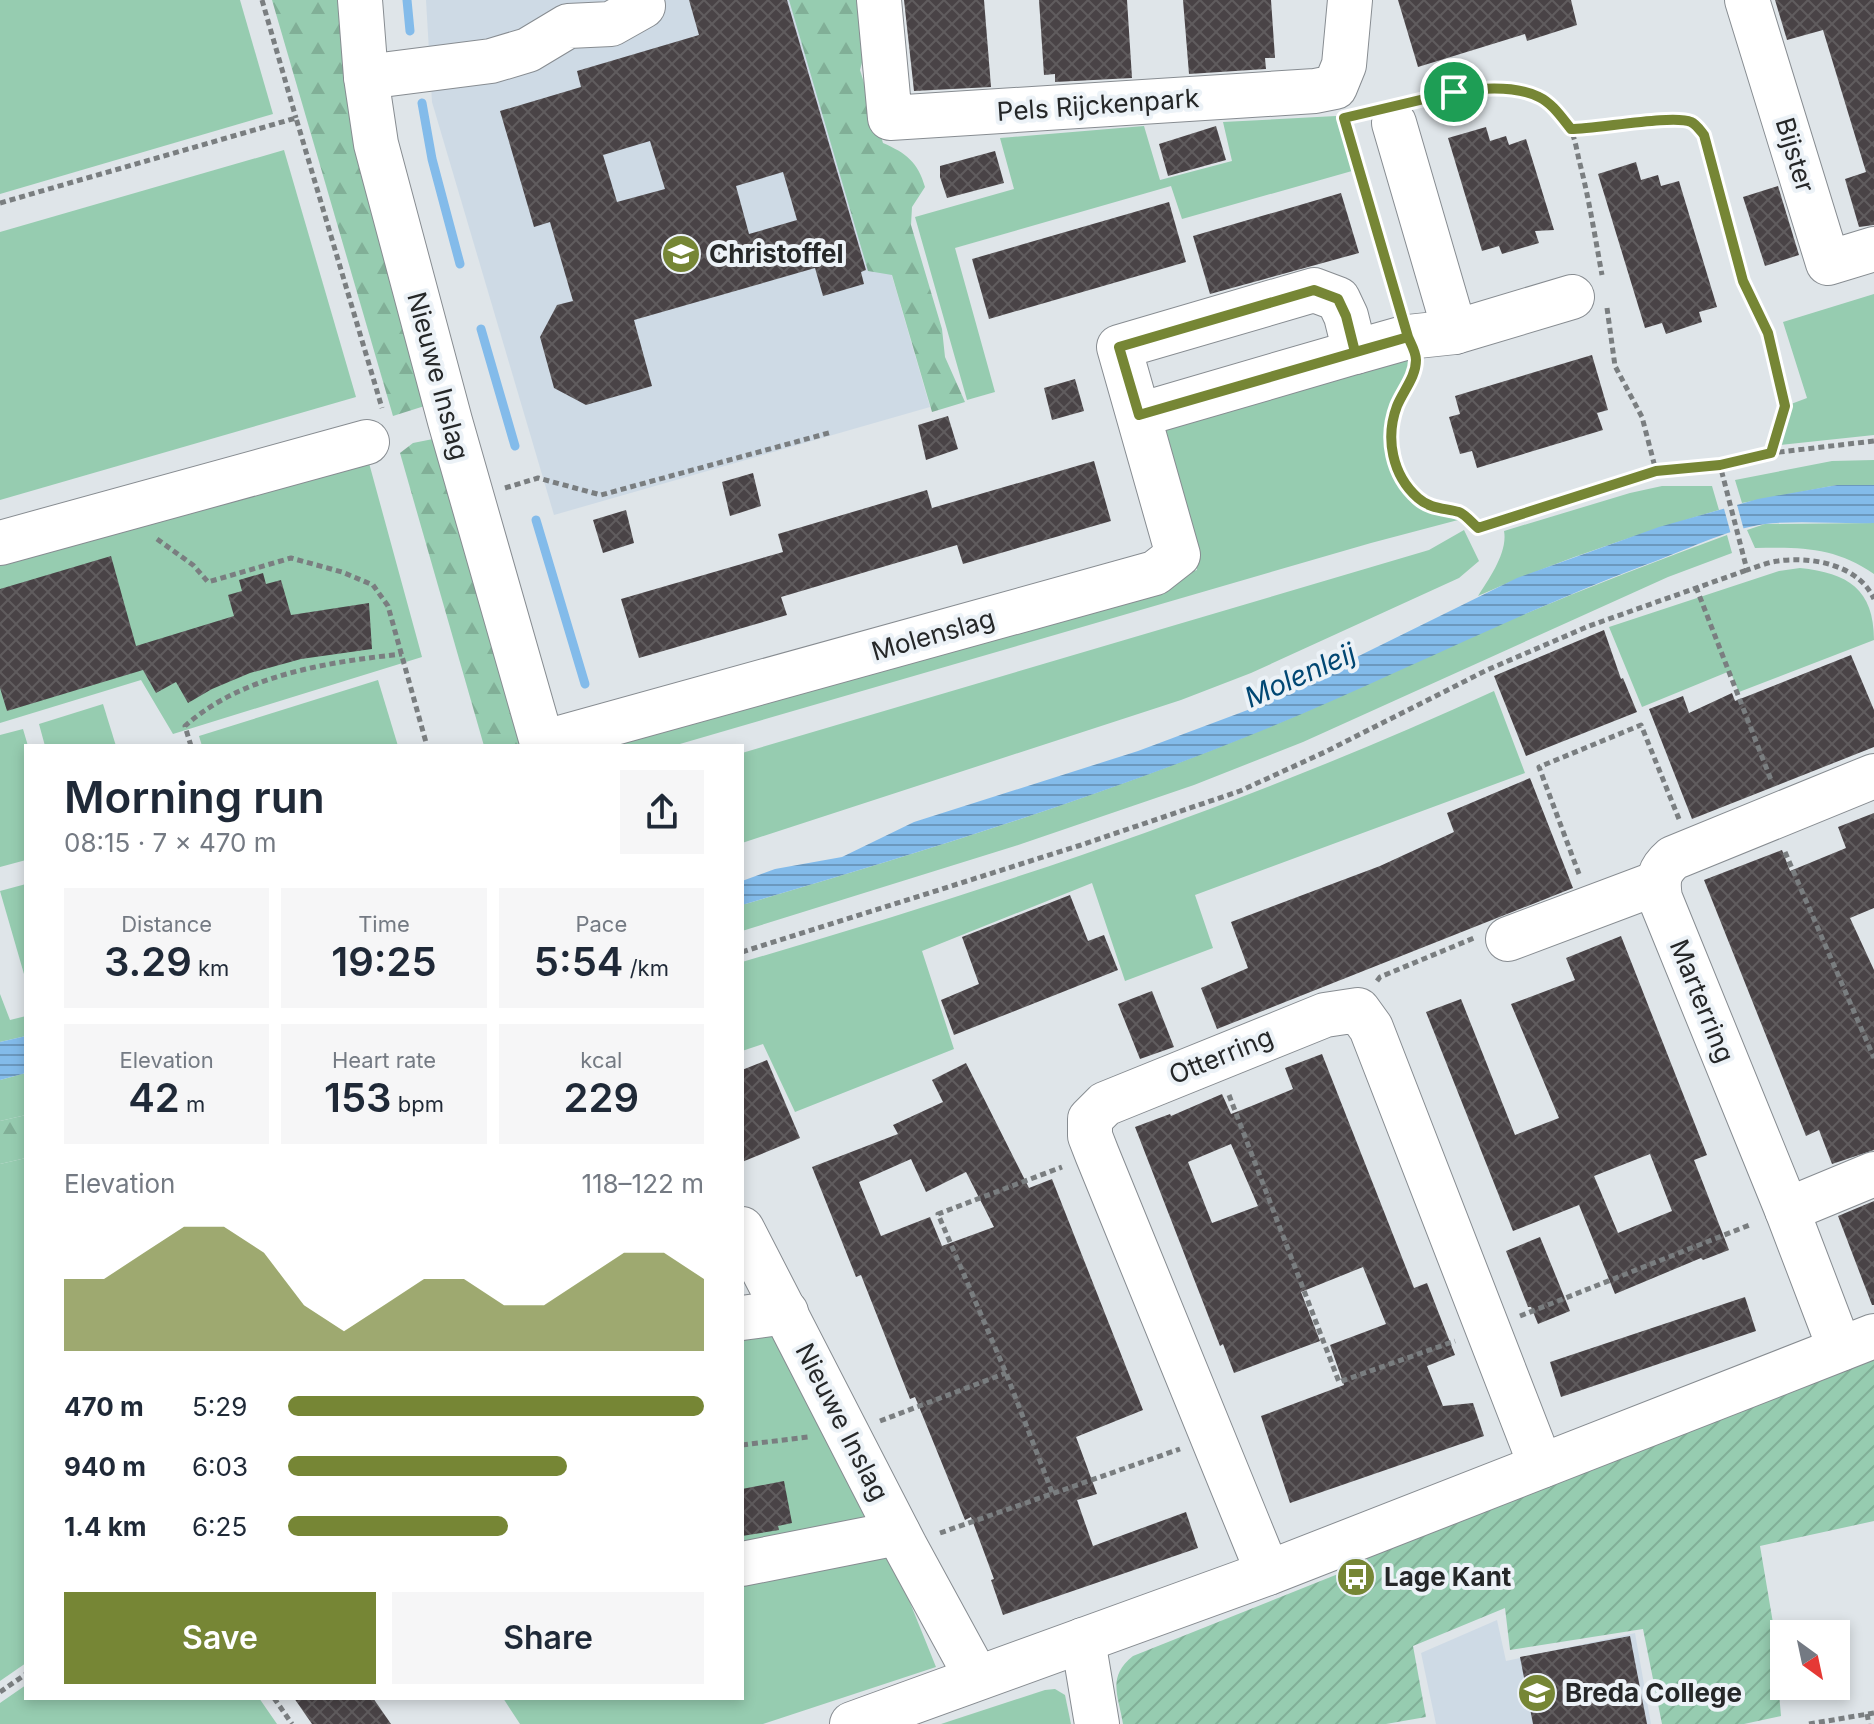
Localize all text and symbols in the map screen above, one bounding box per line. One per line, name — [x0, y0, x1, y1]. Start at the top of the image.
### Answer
pin — [1420, 58, 1488, 126]
icon: arrive — [1432, 70, 1476, 114]
street label: Pels Rijckenpark — [996, 82, 1200, 127]
street label: Bijster — [1769, 114, 1822, 196]
school or university icon: Christoffel — [660, 233, 702, 275]
place label: Christoffel — [709, 238, 844, 269]
street label: Nieuwe Inslag — [401, 288, 476, 463]
street label: Molenslag — [868, 602, 998, 667]
water label: Molenleij — [1239, 635, 1362, 715]
text: Morning run — [64, 770, 325, 824]
button: share — [620, 770, 704, 854]
text: 08:15 · 7 × 470 m — [64, 827, 277, 858]
text: Distance — [121, 911, 212, 937]
text: Time — [358, 911, 410, 937]
text: Pace — [575, 911, 627, 937]
street label: Marterring — [1664, 935, 1741, 1067]
text: 3.29 — [104, 937, 192, 986]
text: 19:25 — [331, 937, 437, 986]
text: 5:54 — [534, 937, 623, 986]
text: km — [192, 955, 229, 981]
text: /km — [623, 955, 669, 981]
street label: Otterring — [1164, 1021, 1277, 1090]
text: Elevation — [120, 1047, 214, 1073]
text: Heart rate — [332, 1047, 436, 1073]
text: kcal — [580, 1047, 622, 1073]
text: 42 — [128, 1073, 180, 1122]
text: 153 — [324, 1073, 392, 1122]
text: 229 — [564, 1073, 639, 1122]
text: m — [180, 1091, 205, 1117]
text: bpm — [392, 1091, 444, 1117]
text: Elevation — [64, 1168, 175, 1199]
text: 118–122 m — [581, 1168, 704, 1199]
street label: Nieuwe Inslag — [789, 1338, 895, 1506]
text: 470 m — [64, 1391, 144, 1422]
text: 5:29 — [192, 1391, 247, 1422]
text: 940 m — [64, 1451, 146, 1482]
text: 6:03 — [192, 1451, 248, 1482]
text: 1.4 km — [64, 1511, 146, 1542]
text: 6:25 — [192, 1511, 247, 1542]
bus stop icon: Lage Kant — [1335, 1556, 1377, 1598]
place label: Lage Kant — [1384, 1561, 1512, 1592]
button: Save — [64, 1592, 376, 1684]
button: Share — [392, 1592, 704, 1684]
north arrow — [1770, 1620, 1850, 1700]
map controls — [1770, 1620, 1850, 1700]
school or university icon: Breda College — [1516, 1672, 1558, 1714]
place label: Breda College — [1565, 1677, 1742, 1708]

